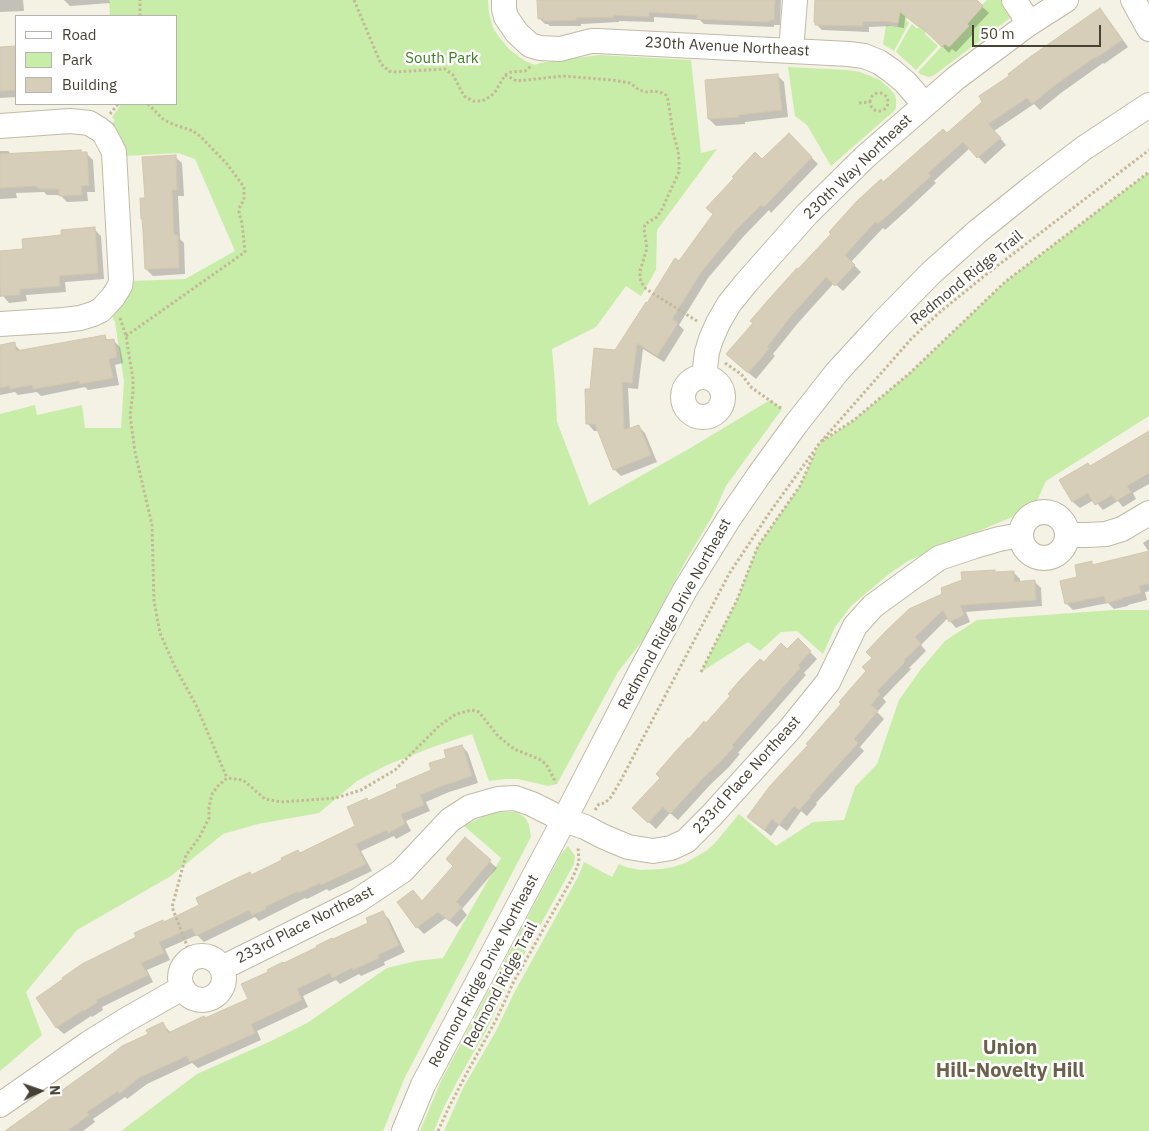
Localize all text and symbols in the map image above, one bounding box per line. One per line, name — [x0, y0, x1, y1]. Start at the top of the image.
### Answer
legend — [15, 15, 178, 105]
scale bar — [974, 15, 1103, 47]
text: 50 m — [980, 24, 1015, 43]
text: Road — [62, 25, 97, 44]
street label: 230th Avenue Northeast — [644, 34, 810, 60]
text: Park — [62, 50, 92, 69]
park label: South Park — [405, 50, 479, 68]
text: Building — [62, 75, 117, 94]
street label: 230th Way Northeast — [800, 111, 916, 223]
street label: Redmond Ridge Trail — [907, 227, 1027, 329]
street label: Redmond Ridge Drive Northeast — [615, 515, 735, 713]
street label: 233rd Place Northeast — [689, 712, 805, 838]
street label: Redmond Ridge Drive Northeast — [425, 872, 543, 1070]
street label: 233rd Place Northeast — [233, 882, 377, 968]
street label: Redmond Ridge Trail — [460, 919, 542, 1051]
district label: Union Hill-Novelty Hill — [936, 1036, 1084, 1083]
north arrow — [15, 1066, 65, 1116]
text: N — [46, 1085, 64, 1096]

